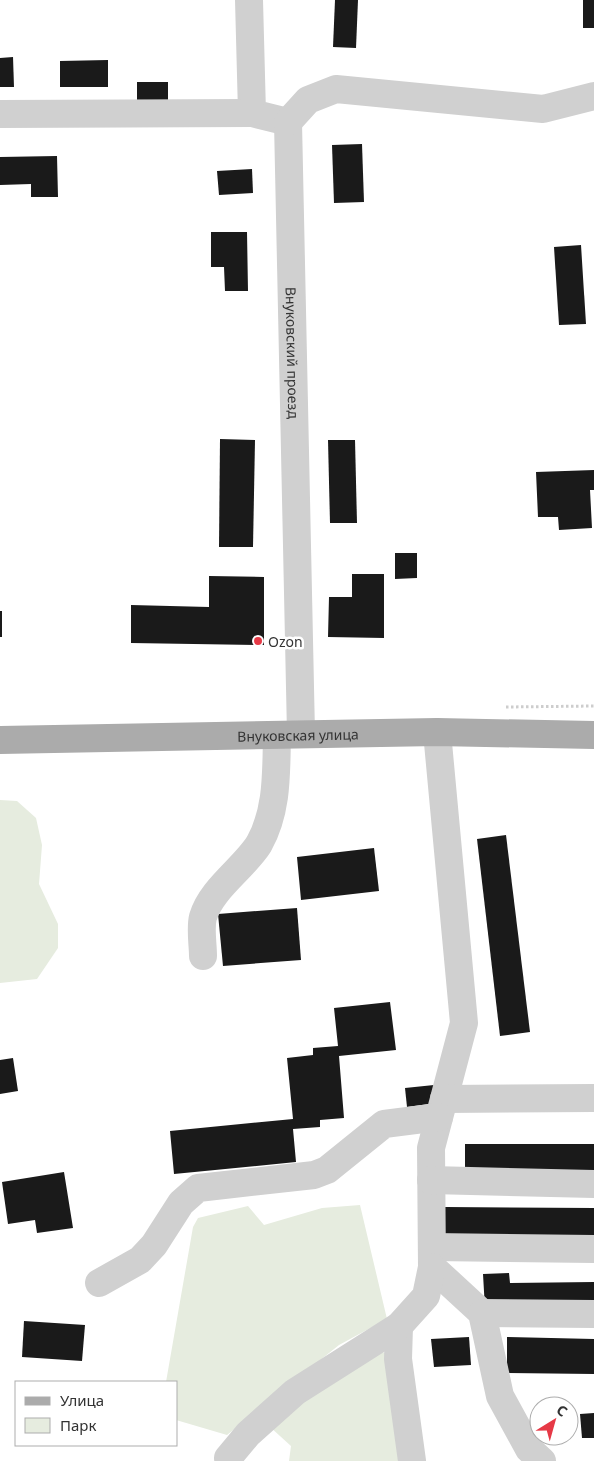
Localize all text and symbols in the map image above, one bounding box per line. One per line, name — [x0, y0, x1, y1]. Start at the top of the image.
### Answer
street label: Внуковский проезд — [282, 287, 304, 420]
place label: Ozon — [268, 632, 303, 651]
marker: Ozon — [252, 635, 264, 647]
street label: Внуковская улица — [237, 724, 359, 745]
legend — [15, 1381, 178, 1446]
text: Улица — [60, 1390, 104, 1410]
north arrow — [529, 1396, 579, 1446]
text: С — [553, 1400, 571, 1421]
text: Парк — [60, 1415, 96, 1435]

